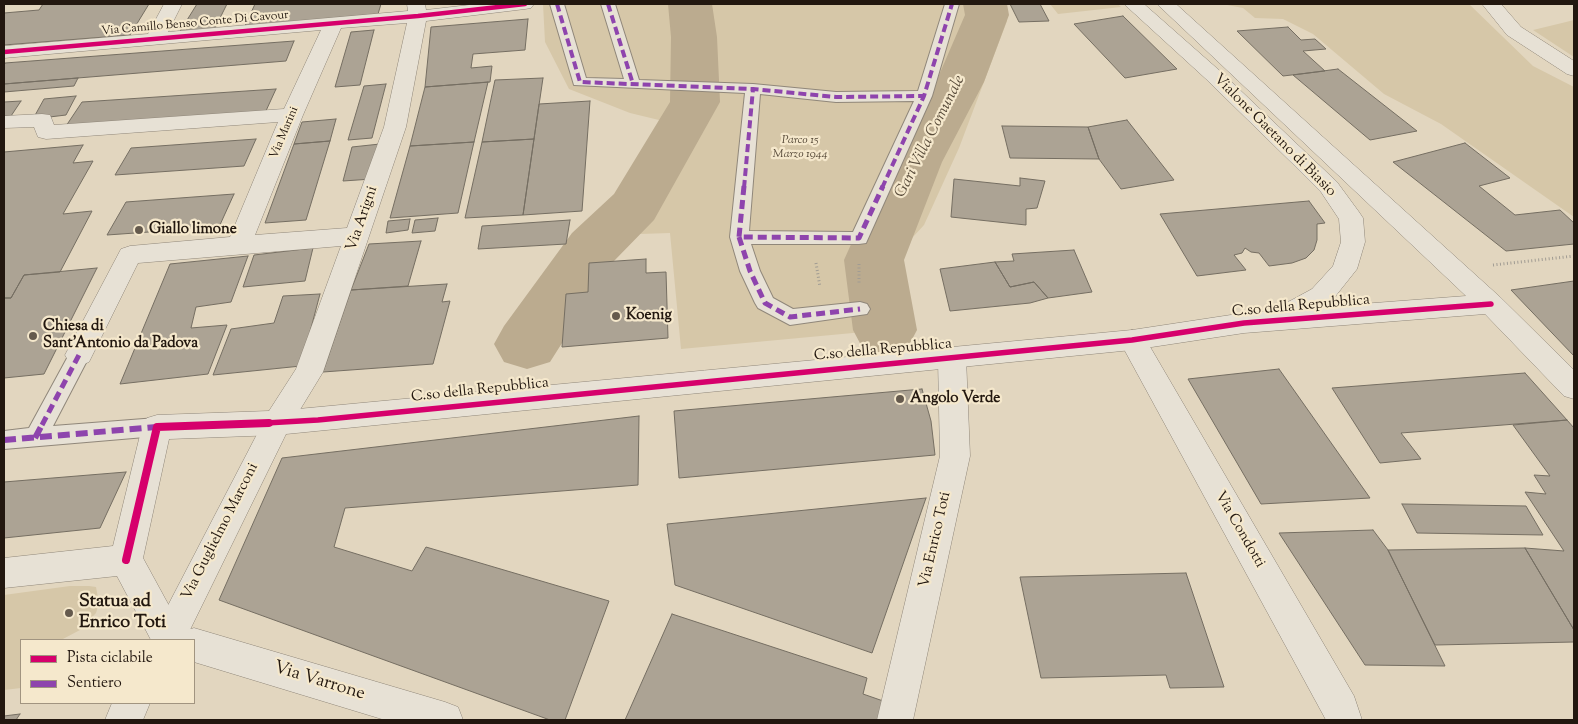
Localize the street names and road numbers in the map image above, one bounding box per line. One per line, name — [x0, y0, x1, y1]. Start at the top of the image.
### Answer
street label: Via Camillo Benso Conte Di Cavour — [101, 9, 289, 39]
street label: Vialone Gaetano di Biasio — [1209, 71, 1339, 201]
street label: Via Marini — [268, 105, 302, 161]
street label: Via Arigni — [343, 184, 383, 254]
street label: C.so della Repubblica — [1231, 292, 1371, 322]
street label: C.so della Repubblica — [813, 336, 953, 366]
street label: C.so della Repubblica — [410, 375, 550, 407]
street label: Via Guglielmo Marconi — [179, 461, 263, 603]
street label: Via Condotti — [1210, 489, 1268, 571]
street label: Via Enrico Toti — [916, 490, 956, 590]
street label: Via Varrone — [271, 658, 367, 706]

